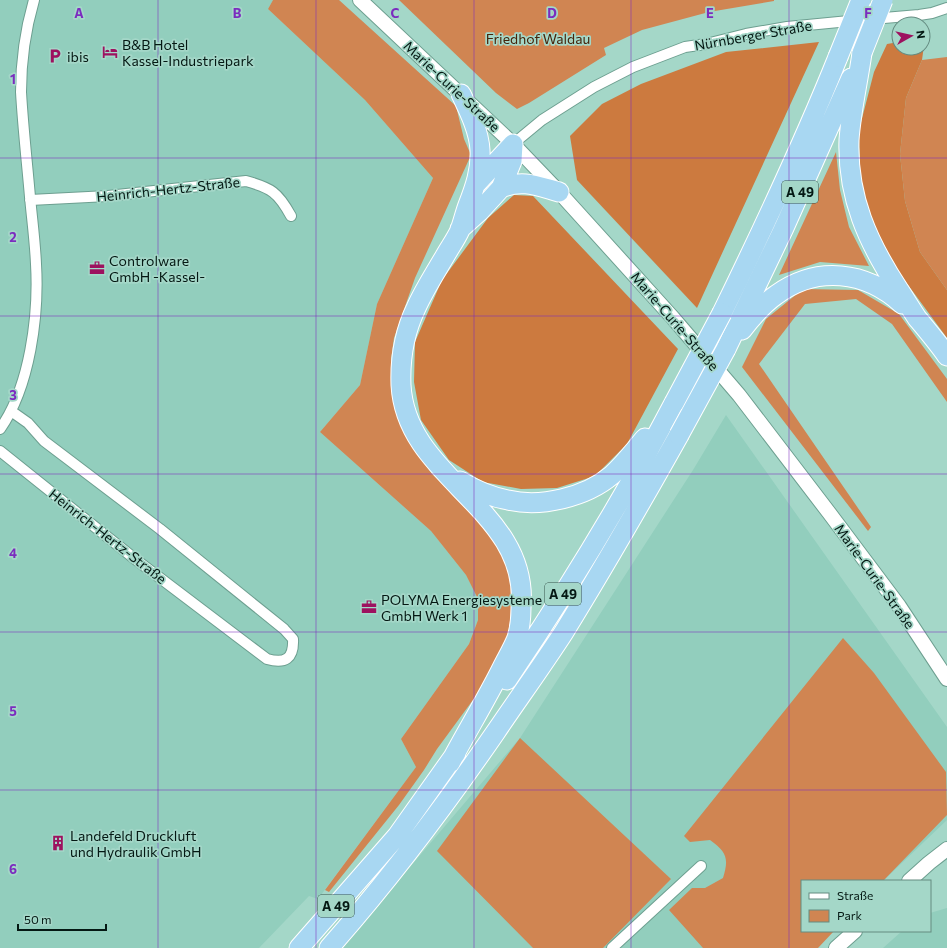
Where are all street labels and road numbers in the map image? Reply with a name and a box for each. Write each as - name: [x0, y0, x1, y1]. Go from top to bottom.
- street label: Nürnberger Straße: [693, 16, 813, 54]
- street label: Marie-Curie-Straße: [400, 37, 504, 135]
- street label: Heinrich-Hertz-Straße: [95, 173, 241, 205]
- road number: A 49: [782, 181, 818, 203]
- street label: Marie-Curie-Straße: [627, 268, 723, 374]
- street label: Heinrich-Hertz-Straße: [46, 485, 170, 587]
- street label: Marie-Curie-Straße: [831, 520, 919, 632]
- road number: A 49: [545, 583, 581, 605]
- road number: A 49: [318, 895, 354, 917]

